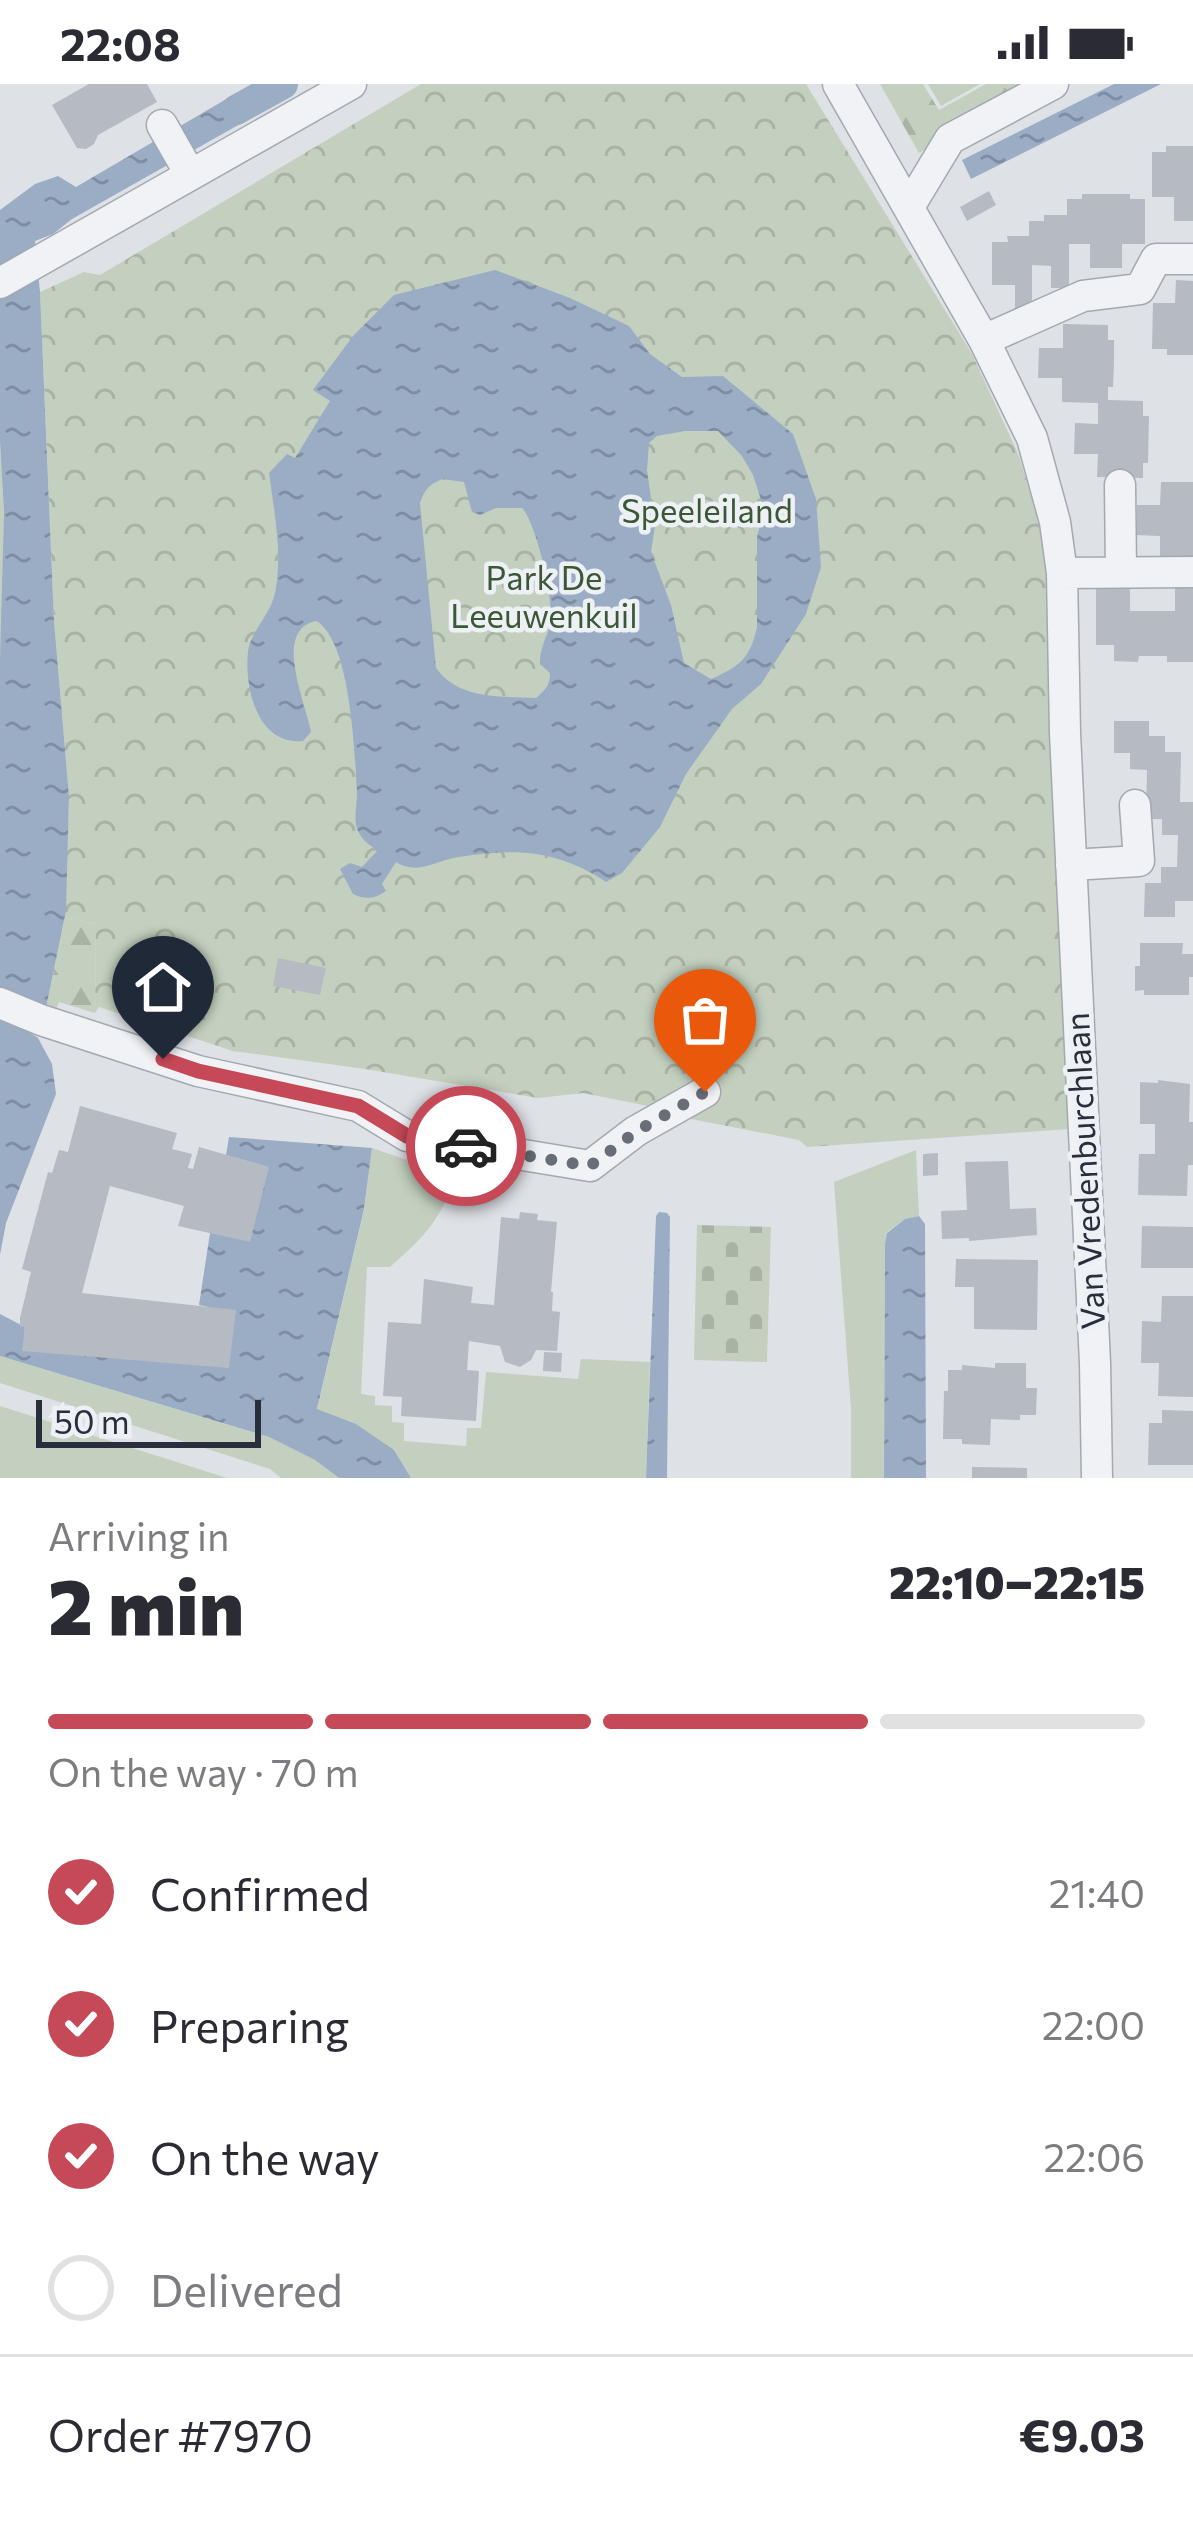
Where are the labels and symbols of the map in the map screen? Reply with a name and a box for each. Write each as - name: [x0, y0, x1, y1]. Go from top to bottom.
- park label: Speeleiland: [621, 489, 793, 530]
- park label: Park De Leeuwenkuil: [450, 556, 638, 635]
- pin: [112, 936, 214, 1059]
- pin: [654, 969, 756, 1092]
- street label: Van Vredenburchlaan: [1055, 1012, 1112, 1331]
- courier: [406, 1086, 526, 1206]
- scale bar: [36, 1394, 261, 1447]

